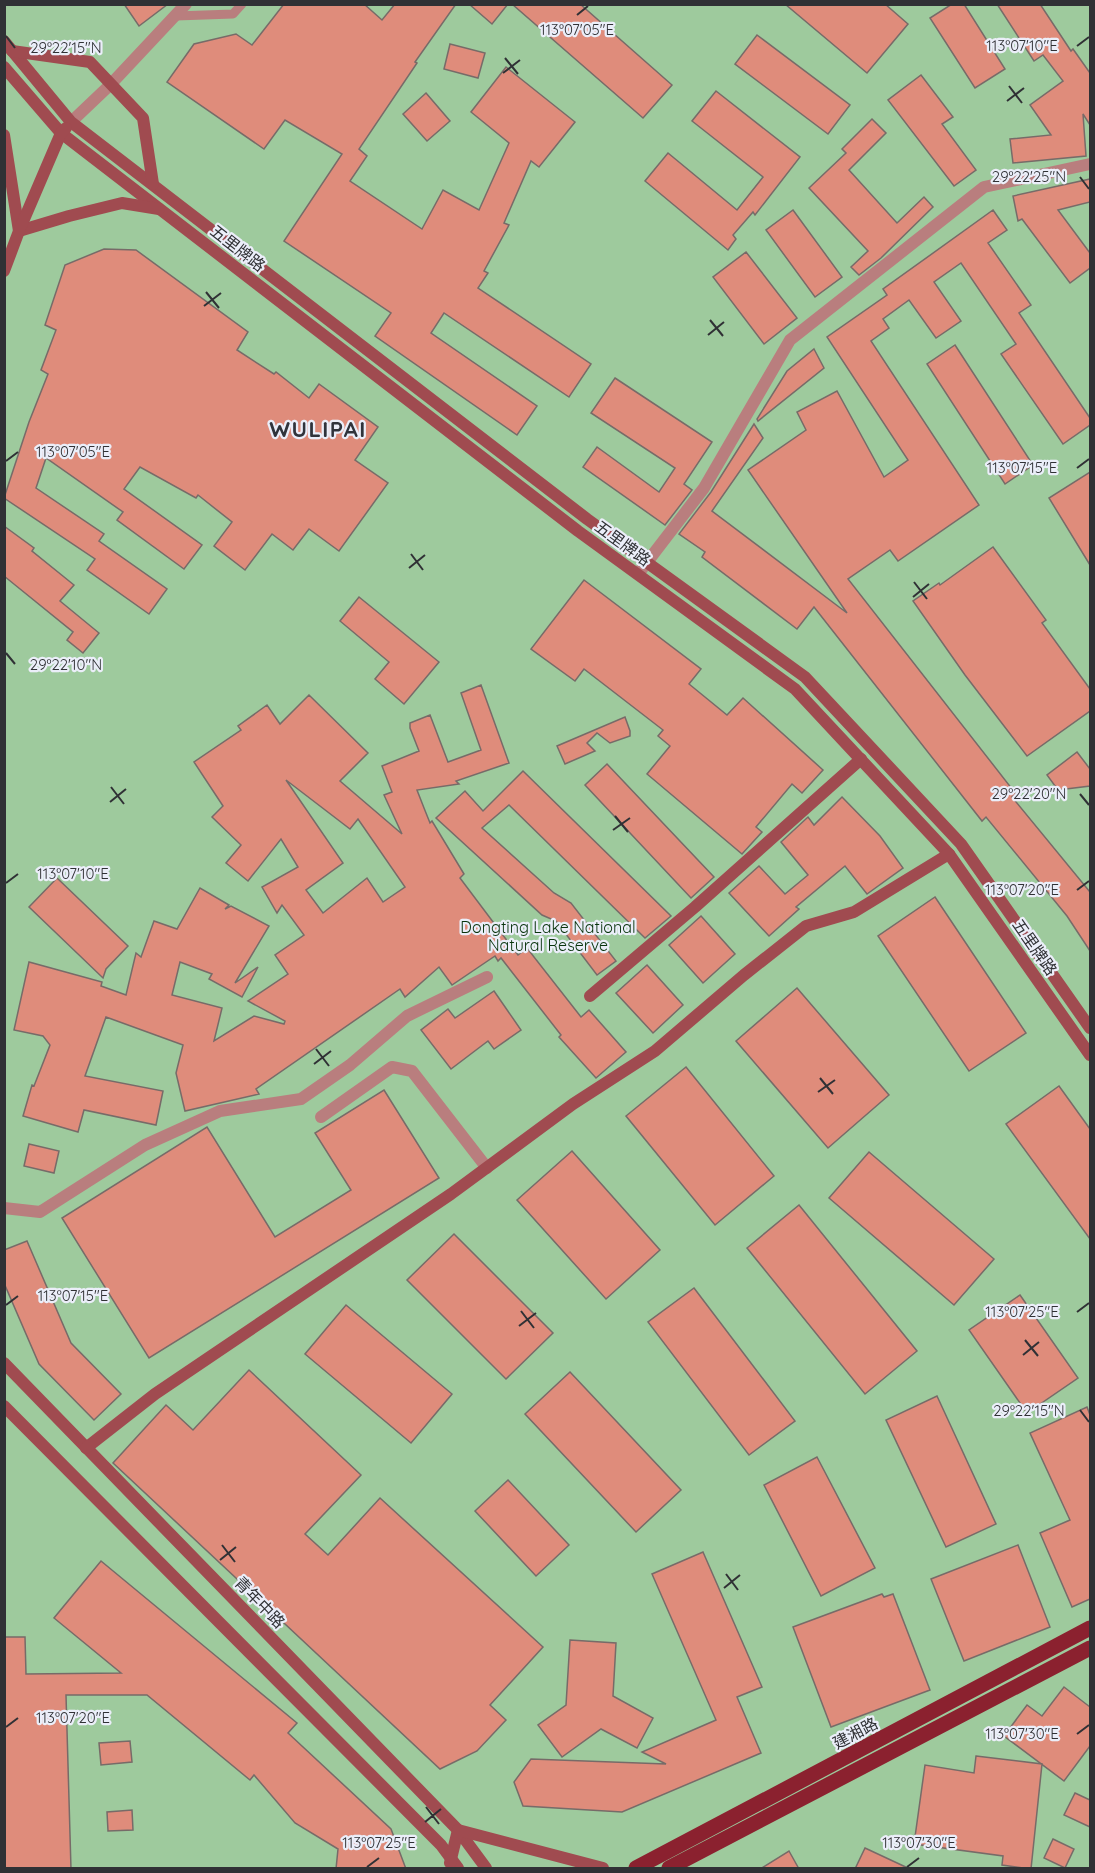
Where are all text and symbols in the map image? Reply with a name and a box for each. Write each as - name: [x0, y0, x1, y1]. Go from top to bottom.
- text: 113°07'05"E: [540, 20, 614, 39]
- text: 113°07'10"E: [986, 36, 1058, 55]
- text: 29°22'15"N: [30, 38, 102, 57]
- text: 29°22'25"N: [992, 167, 1066, 186]
- street label: 五里牌路: [207, 220, 269, 276]
- district label: WULIPAI: [269, 415, 367, 443]
- text: 113°07'05"E: [36, 442, 110, 461]
- text: 113°07'15"E: [987, 458, 1057, 477]
- street label: 五里牌路: [591, 516, 655, 570]
- text: 29°22'10"N: [30, 655, 102, 674]
- text: 29°22'20"N: [991, 784, 1067, 803]
- text: 113°07'10"E: [37, 864, 109, 883]
- text: 113°07'20"E: [985, 880, 1059, 899]
- street label: 五里牌路: [1008, 915, 1062, 979]
- park label: Dongting Lake National Natural Reserve: [460, 917, 636, 955]
- text: 113°07'15"E: [38, 1286, 108, 1305]
- text: 113°07'25"E: [985, 1302, 1059, 1321]
- text: 29°22'15"N: [993, 1401, 1065, 1420]
- street label: 青年中路: [231, 1572, 289, 1632]
- text: 113°07'20"E: [36, 1708, 110, 1727]
- street label: 建湘路: [829, 1713, 881, 1753]
- text: 113°07'30"E: [985, 1724, 1059, 1743]
- text: 113°07'25"E: [342, 1833, 416, 1852]
- text: 113°07'30"E: [882, 1833, 956, 1852]

